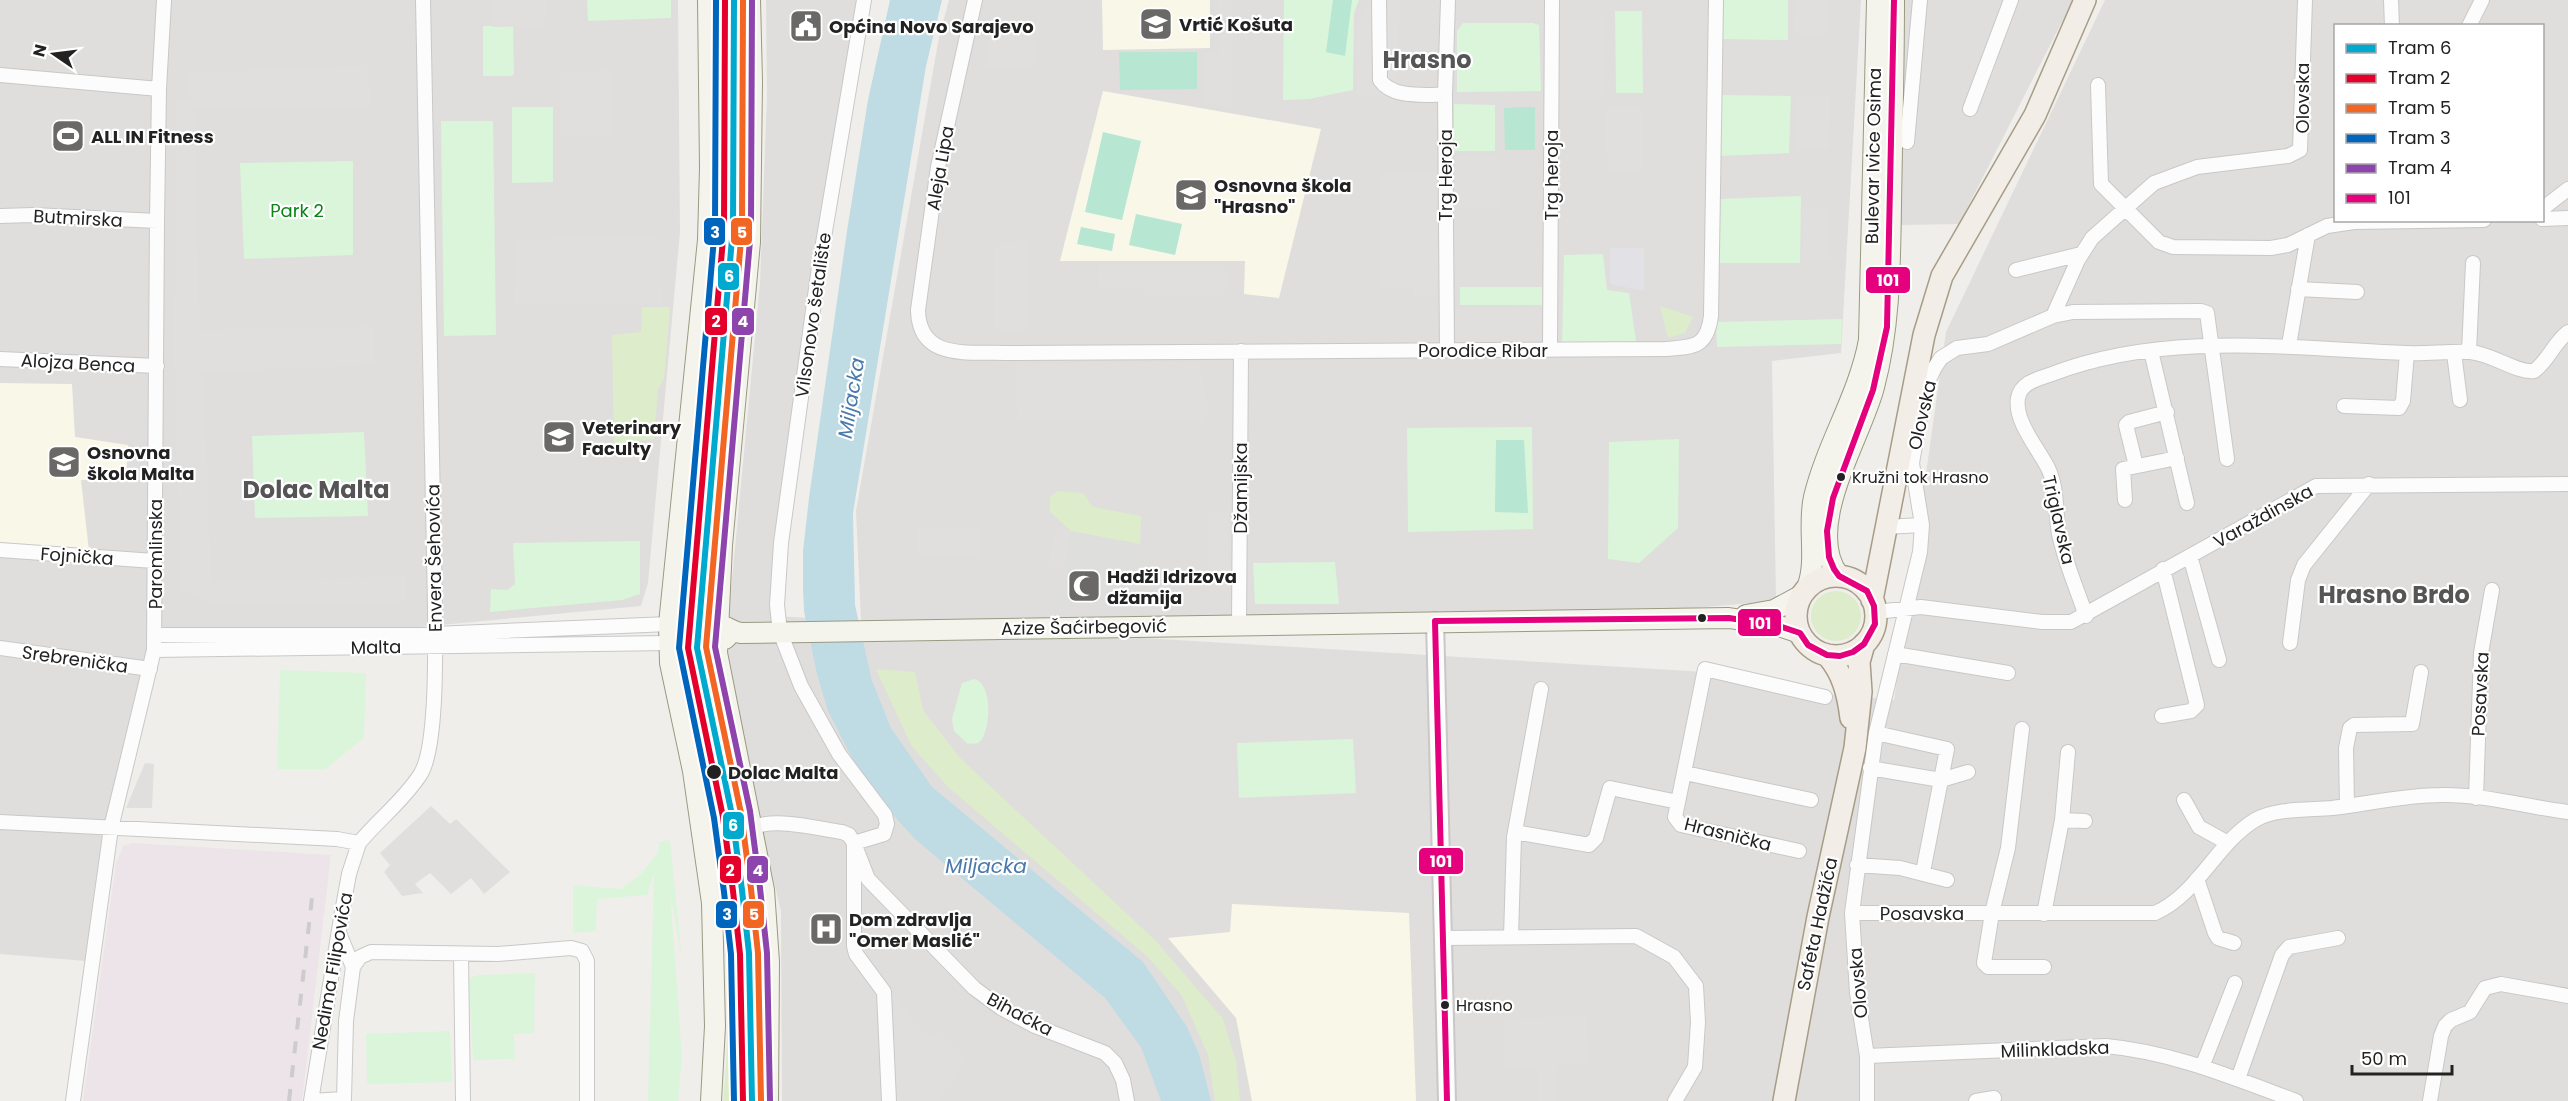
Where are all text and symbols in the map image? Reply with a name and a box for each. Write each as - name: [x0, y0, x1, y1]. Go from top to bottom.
- school or university icon: Vrtić Košuta: [1138, 6, 1174, 42]
- public building icon: Općina Novo Sarajevo: [788, 8, 824, 44]
- place label: Vrtić Košuta: [1179, 12, 1293, 37]
- place label: Općina Novo Sarajevo: [829, 14, 1034, 39]
- north arrow: [24, 24, 84, 84]
- legend: [2334, 24, 2544, 222]
- text: Tram 6: [2388, 35, 2451, 60]
- text: N: [27, 42, 53, 59]
- district label: Hrasno: [1383, 43, 1471, 76]
- street label: Olovska: [2290, 62, 2315, 134]
- text: Tram 2: [2388, 65, 2450, 90]
- street label: Bulevar Ivice Osima: [1859, 68, 1887, 244]
- text: Tram 5: [2388, 95, 2451, 120]
- sports icon: ALL IN Fitness: [50, 118, 86, 154]
- place label: ALL IN Fitness: [91, 124, 214, 149]
- street label: Aleja Lipa: [920, 124, 960, 212]
- text: Tram 3: [2388, 125, 2451, 150]
- street label: Trg Heroja: [1433, 129, 1458, 221]
- street label: Trg heroja: [1539, 130, 1564, 220]
- text: Tram 4: [2388, 155, 2451, 180]
- place label: Osnovna škola "Hrasno": [1214, 173, 1351, 219]
- school or university icon: Osnovna škola "Hrasno": [1173, 177, 1209, 213]
- text: 101: [2388, 185, 2411, 210]
- park label: Park 2: [270, 198, 324, 223]
- street label: Butmirska: [33, 203, 123, 233]
- line badge: 3: [703, 217, 726, 246]
- line badge: 5: [730, 217, 753, 246]
- text: 3: [710, 221, 720, 244]
- text: 5: [737, 221, 747, 244]
- street label: Vilsonovo šetalište: [789, 231, 837, 399]
- line badge: 6: [717, 262, 740, 291]
- text: 6: [724, 265, 734, 288]
- line badge: 101: [1865, 266, 1911, 294]
- text: 101: [1877, 269, 1899, 292]
- line badge: 2: [704, 307, 728, 336]
- line badge: 4: [731, 307, 755, 336]
- text: 2: [711, 310, 721, 333]
- text: 4: [738, 310, 749, 333]
- street label: Porodice Ribar: [1418, 338, 1548, 363]
- street label: Alojza Benca: [20, 348, 136, 378]
- water label: Miljacka: [831, 356, 871, 440]
- street label: Olovska: [1902, 378, 1942, 452]
- place label: Veterinary Faculty: [582, 415, 682, 461]
- school or university icon: Veterinary Faculty: [541, 419, 577, 455]
- place label: Osnovna škola Malta: [87, 440, 195, 486]
- street label: Džamijska: [1228, 442, 1253, 534]
- school or university icon: Osnovna škola Malta: [46, 444, 82, 480]
- place label: Kružni tok Hrasno: [1852, 466, 1989, 489]
- marker: Kružni tok Hrasno: [1835, 471, 1847, 483]
- district label: Dolac Malta: [242, 473, 390, 506]
- street label: Triglavska: [2037, 473, 2081, 567]
- street label: Varaždinska: [2209, 478, 2317, 554]
- street label: Envera Šehovića: [420, 484, 448, 632]
- street label: Paromlinska: [143, 499, 168, 609]
- street label: Fojnička: [40, 541, 114, 571]
- place label: Hadži Idrizova džamija: [1107, 564, 1237, 610]
- mosque icon: Hadži Idrizova džamija: [1066, 568, 1102, 604]
- district label: Hrasno Brdo: [2318, 578, 2470, 611]
- line badge: 101: [1737, 608, 1782, 637]
- unlabelled marker: [1696, 612, 1708, 624]
- text: 101: [1749, 612, 1771, 635]
- street label: Azize Šaćirbegović: [1001, 613, 1167, 641]
- street label: Malta: [350, 634, 402, 660]
- street label: Srebrenička: [20, 639, 130, 679]
- street label: Posavska: [2465, 651, 2495, 737]
- place label: Dolac Malta: [728, 760, 838, 785]
- marker: Dolac Malta: [705, 763, 723, 781]
- line badge: 6: [722, 811, 745, 840]
- street label: Hrasnička: [1682, 811, 1774, 857]
- text: 6: [728, 814, 738, 837]
- line badge: 101: [1418, 847, 1464, 875]
- text: 101: [1430, 850, 1452, 873]
- water label: Miljacka: [945, 852, 1027, 880]
- line badge: 2: [719, 855, 742, 884]
- line badge: 4: [746, 855, 769, 884]
- street label: Safeta Hadžića: [1791, 855, 1843, 993]
- text: 2: [725, 859, 735, 882]
- text: 4: [753, 859, 764, 882]
- street label: Nedima Filipovića: [306, 890, 358, 1052]
- line badge: 3: [715, 900, 738, 929]
- line badge: 5: [742, 900, 765, 929]
- street label: Posavska: [1880, 901, 1964, 926]
- text: 3: [722, 903, 732, 926]
- text: 5: [749, 903, 759, 926]
- place label: Dom zdravlja "Omer Maslić": [849, 907, 980, 953]
- hospital icon: Dom zdravlja "Omer Maslić": [808, 911, 844, 947]
- street label: Olovska: [1842, 947, 1874, 1019]
- street label: Bihaćka: [983, 986, 1057, 1042]
- place label: Hrasno: [1456, 994, 1513, 1017]
- marker: Hrasno: [1439, 999, 1451, 1011]
- street label: Milinkladska: [2000, 1035, 2110, 1063]
- scale bar: [2352, 1038, 2452, 1076]
- text: 50 m: [2361, 1046, 2407, 1071]

